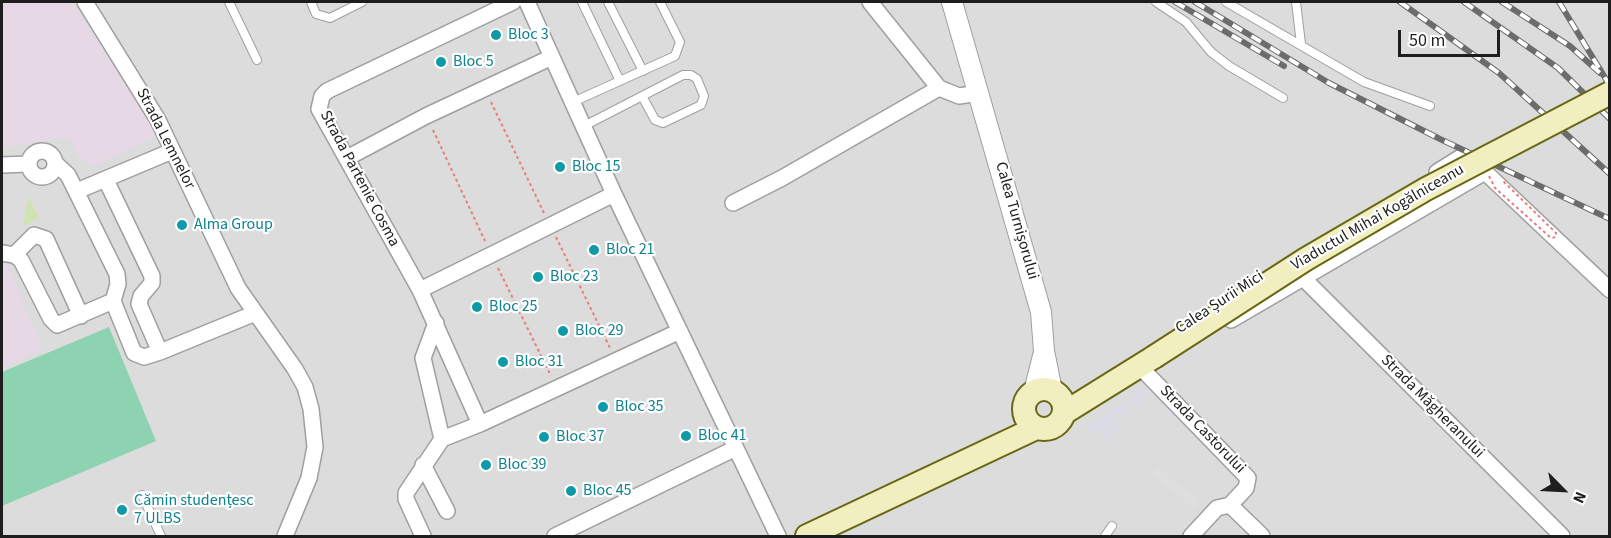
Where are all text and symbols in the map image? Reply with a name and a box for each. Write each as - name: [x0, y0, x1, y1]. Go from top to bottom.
- scale bar: [1401, 18, 1503, 56]
- place label: Bloc 3: [508, 25, 549, 45]
- marker: Bloc 3: [489, 28, 503, 42]
- text: 50 m: [1409, 28, 1445, 53]
- place label: Bloc 5: [453, 52, 494, 72]
- marker: Bloc 5: [434, 55, 448, 69]
- street label: Strada Lemnelor: [131, 85, 199, 193]
- street label: Strada Partenie Cosma: [315, 108, 403, 250]
- place label: Bloc 15: [572, 157, 621, 177]
- marker: Bloc 15: [553, 160, 567, 174]
- street label: Calea Turnișorului: [990, 160, 1042, 282]
- street label: Viaductul Mihai Kogălniceanu: [1288, 161, 1468, 275]
- place label: Alma Group: [194, 215, 273, 235]
- marker: Alma Group: [175, 218, 189, 232]
- place label: Bloc 21: [606, 240, 655, 260]
- marker: Bloc 21: [587, 243, 601, 257]
- place label: Bloc 23: [550, 267, 599, 287]
- street label: Calea Șurii Mici: [1172, 267, 1268, 339]
- marker: Bloc 23: [531, 270, 545, 284]
- place label: Bloc 25: [489, 297, 538, 317]
- marker: Bloc 25: [470, 300, 484, 314]
- place label: Bloc 29: [575, 321, 624, 341]
- marker: Bloc 29: [556, 324, 570, 338]
- street label: Strada Măgheranului: [1376, 351, 1488, 463]
- place label: Bloc 31: [515, 352, 564, 372]
- marker: Bloc 31: [496, 355, 510, 369]
- street label: Strada Castorului: [1155, 382, 1249, 478]
- place label: Bloc 35: [615, 397, 664, 417]
- marker: Bloc 35: [596, 400, 610, 414]
- place label: Bloc 41: [698, 426, 747, 446]
- place label: Bloc 37: [556, 427, 605, 447]
- marker: Bloc 41: [679, 429, 693, 443]
- marker: Bloc 37: [537, 430, 551, 444]
- place label: Bloc 39: [498, 455, 547, 475]
- marker: Bloc 39: [479, 458, 493, 472]
- north arrow: [1533, 460, 1593, 520]
- place label: Bloc 45: [583, 481, 632, 501]
- marker: Bloc 45: [564, 484, 578, 498]
- text: N: [1567, 488, 1592, 507]
- place label: Cămin studențesc 7 ULBS: [134, 491, 254, 529]
- marker: Cămin studențesc 7 ULBS: [115, 503, 129, 517]

